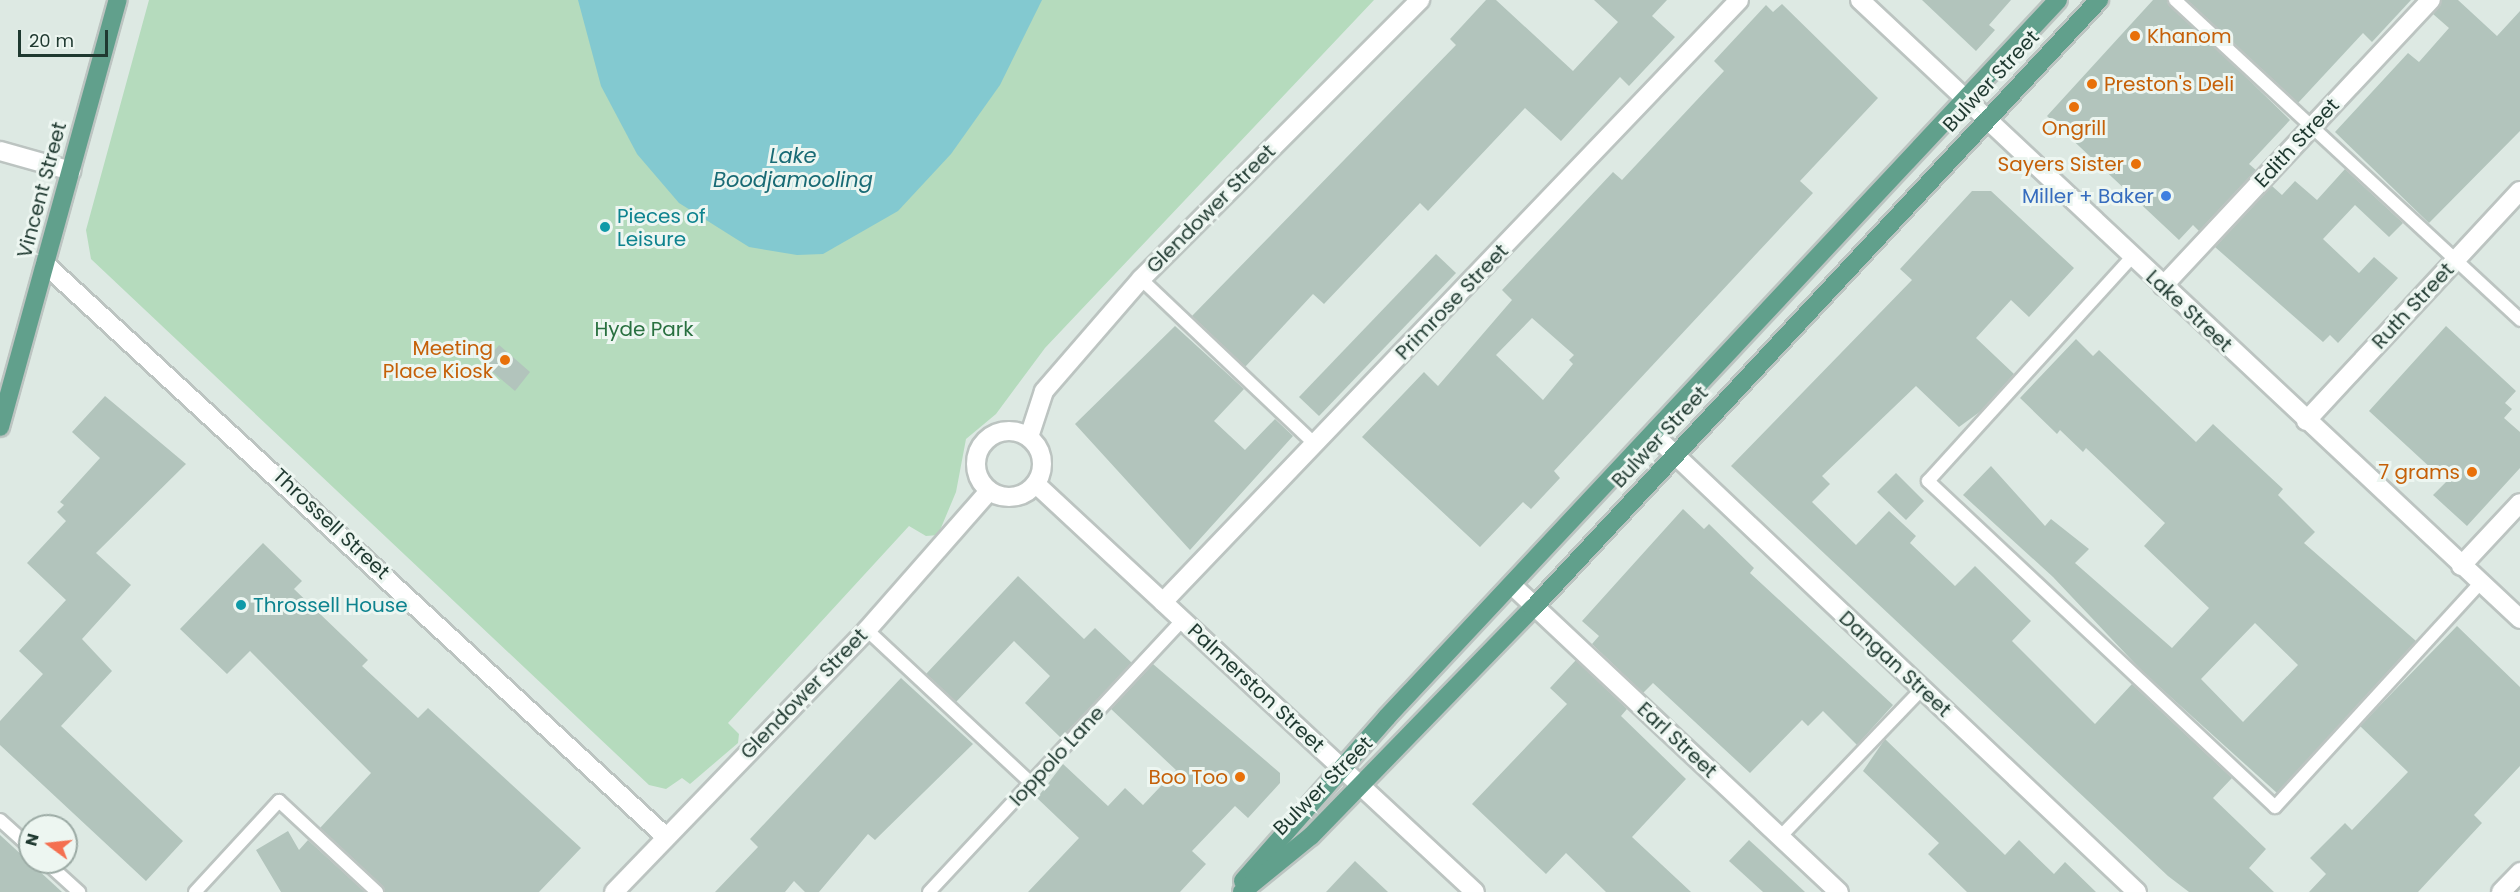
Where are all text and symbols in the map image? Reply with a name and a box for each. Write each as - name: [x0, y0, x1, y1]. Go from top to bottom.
- scale bar: [21, 18, 111, 56]
- place label: Khanom: [2147, 24, 2231, 48]
- street label: Bulwer Street: [1938, 25, 2044, 137]
- text: 20 m: [29, 28, 74, 53]
- marker: Khanom: [2128, 29, 2142, 43]
- place label: Preston's Deli: [2104, 72, 2234, 96]
- marker: Preston's Deli: [2085, 77, 2099, 91]
- street label: Edith Street: [2250, 94, 2344, 192]
- marker: Ongrill: [2067, 100, 2081, 114]
- place label: Ongrill: [2042, 116, 2106, 140]
- street label: Vincent Street: [12, 119, 72, 261]
- street label: Glendower Street: [1142, 140, 1280, 278]
- water label: Lake Boodjamooling: [713, 143, 873, 193]
- place label: Sayers Sister: [1998, 152, 2124, 176]
- marker: Sayers Sister: [2129, 157, 2143, 171]
- place label: Miller + Baker: [2022, 184, 2154, 208]
- marker: Miller + Baker: [2159, 189, 2173, 203]
- place label: Pieces of Leisure: [617, 204, 706, 251]
- marker: Pieces of Leisure: [598, 220, 612, 234]
- street label: Primrose Street: [1391, 239, 1513, 365]
- street label: Ruth Street: [2367, 258, 2459, 354]
- street label: Lake Street: [2141, 265, 2237, 357]
- park label: Hyde Park: [594, 317, 694, 341]
- place label: Meeting Place Kiosk: [383, 336, 493, 383]
- marker: Meeting Place Kiosk: [498, 353, 512, 367]
- street label: Bulwer Street: [1607, 381, 1713, 493]
- place label: 7 grams: [2378, 460, 2460, 484]
- street label: Throssell Street: [268, 464, 394, 584]
- marker: 7 grams: [2465, 465, 2479, 479]
- place label: Throssell House: [253, 593, 408, 617]
- marker: Throssell House: [234, 598, 248, 612]
- street label: Dangan Street: [1834, 606, 1956, 722]
- street label: Palmerston Street: [1183, 619, 1329, 757]
- street label: Glendower Street: [736, 624, 872, 764]
- street label: Earl Street: [1632, 697, 1722, 783]
- street label: Ioppolo Lane: [1005, 701, 1109, 811]
- street label: Bulwer Street: [1269, 732, 1377, 840]
- place label: Boo Too: [1148, 765, 1228, 789]
- marker: Boo Too: [1233, 770, 1247, 784]
- north arrow: [18, 814, 78, 874]
- text: N: [19, 831, 45, 849]

